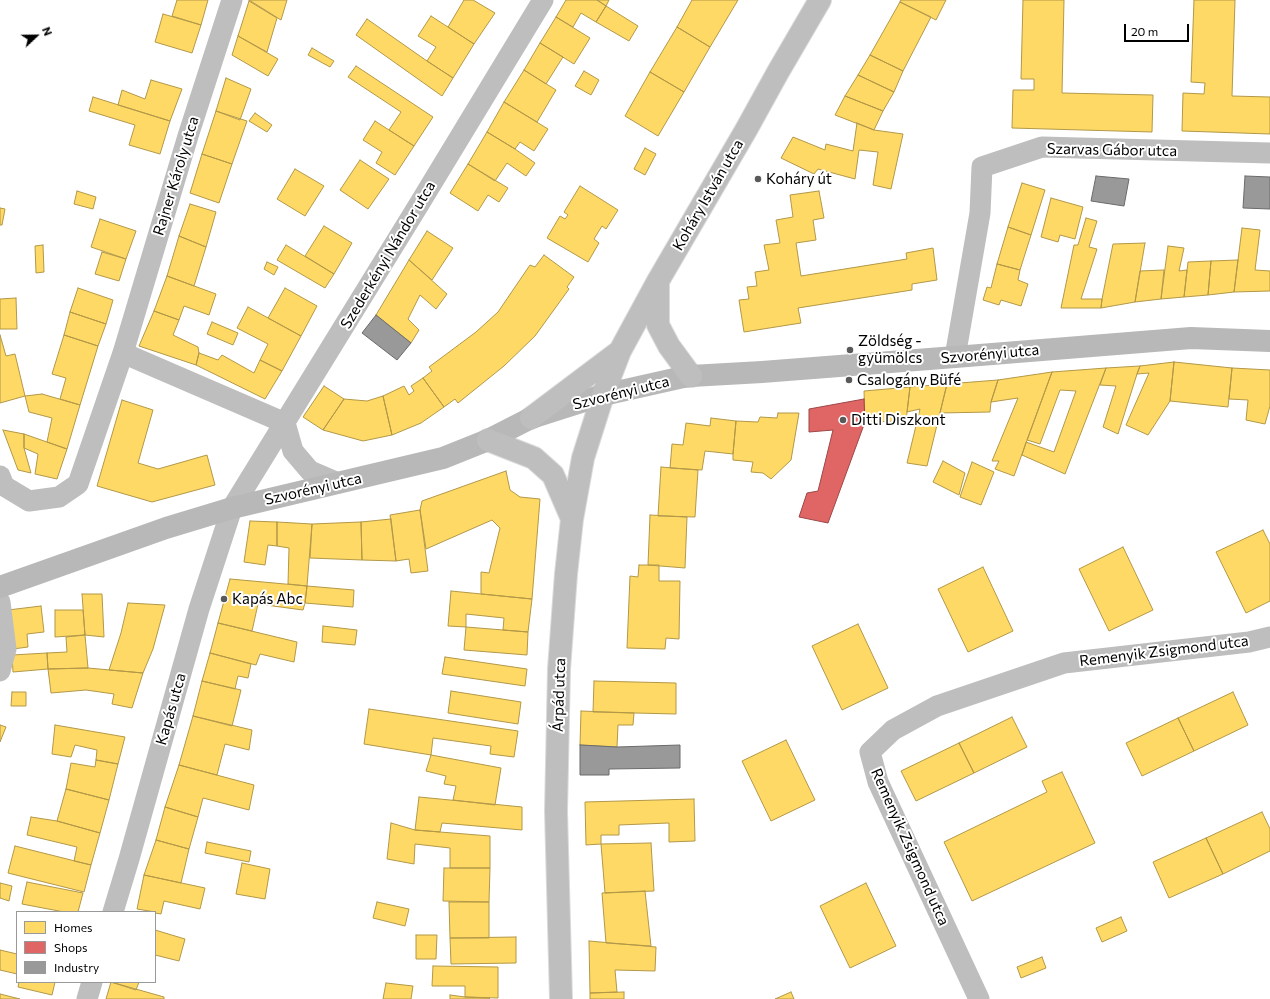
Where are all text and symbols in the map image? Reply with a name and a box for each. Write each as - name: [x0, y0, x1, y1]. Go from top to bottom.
- north arrow: [16, 16, 56, 56]
- scale bar: [1126, 16, 1191, 42]
- text: 20 m: [1131, 24, 1158, 38]
- text: N: [40, 25, 55, 38]
- street label: Rajner Károly utca: [149, 114, 203, 238]
- street label: Koháry István utca: [669, 136, 747, 254]
- street label: Szarvas Gábor utca: [1047, 140, 1177, 160]
- place label: Koháry út: [766, 170, 832, 188]
- marker: Koháry út: [753, 174, 763, 184]
- street label: Szederkényi Nándor utca: [337, 178, 439, 332]
- place label: Zöldség - gyümölcs: [858, 332, 922, 367]
- street label: Szvorényi utca: [940, 341, 1040, 367]
- marker: Zöldség - gyümölcs: [845, 345, 855, 355]
- place label: Csalogány Büfé: [857, 371, 961, 389]
- street label: Szvorényi utca: [571, 372, 671, 414]
- marker: Csalogány Büfé: [844, 375, 854, 385]
- place label: Ditti Diszkont: [851, 411, 946, 429]
- marker: Ditti Diszkont: [838, 415, 848, 425]
- street label: Szvorényi utca: [263, 469, 363, 509]
- place label: Kapás Abc: [232, 590, 303, 608]
- marker: Kapás Abc: [219, 594, 229, 604]
- street label: Remenyik Zsigmond utca: [1078, 632, 1250, 670]
- street label: Árpád utca: [549, 658, 569, 732]
- street label: Kapás utca: [152, 671, 190, 747]
- street label: Remenyik Zsigmond utca: [867, 766, 953, 928]
- legend: [16, 911, 156, 983]
- text: Homes: [54, 920, 92, 934]
- text: Shops: [54, 940, 88, 954]
- text: Industry: [54, 960, 99, 974]

